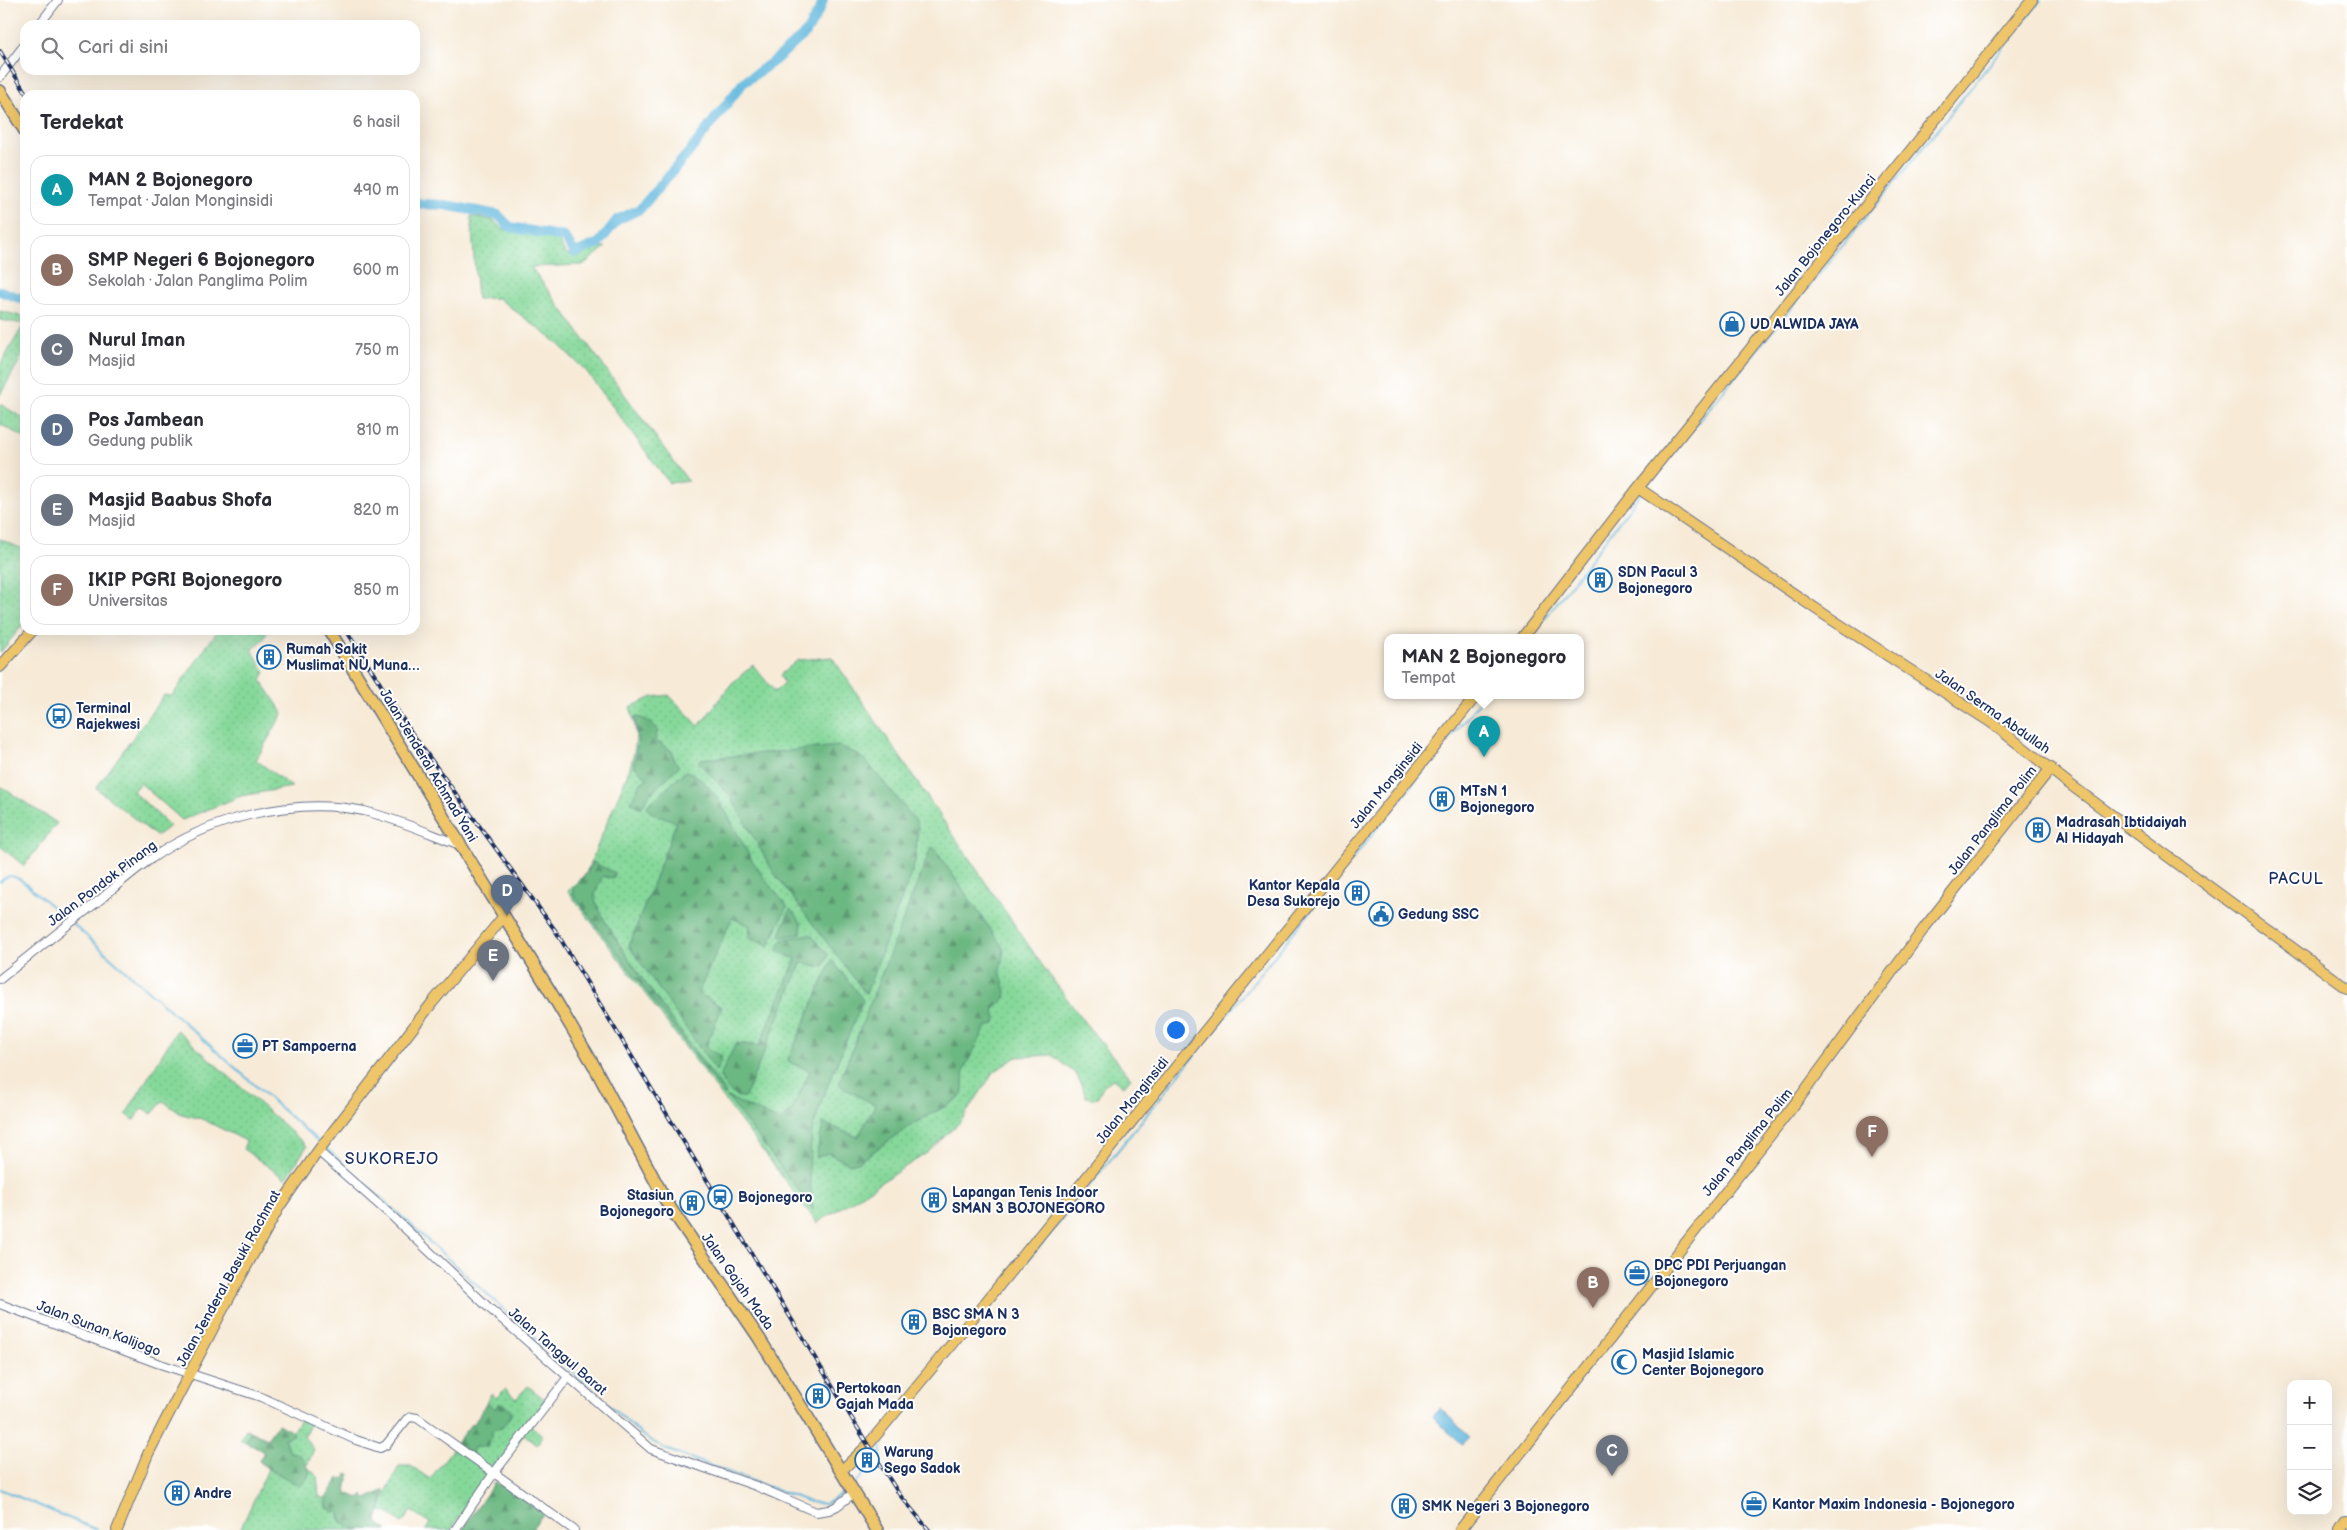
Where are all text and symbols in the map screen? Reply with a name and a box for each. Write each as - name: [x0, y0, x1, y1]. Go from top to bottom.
- search box: [20, 20, 420, 75]
- icon: search: [38, 34, 66, 62]
- text: Cari di sini: [78, 36, 168, 59]
- text: Terdekat: [40, 110, 124, 135]
- text: 6 hasil: [353, 113, 400, 132]
- text: MAN 2 Bojonegoro: [88, 169, 253, 192]
- street label: Jalan Bojonegoro-Kunci: [1771, 171, 1880, 299]
- text: A: [52, 181, 62, 200]
- text: 490 m: [353, 181, 399, 200]
- text: Tempat · Jalan Monginsidi: [88, 192, 273, 211]
- text: SMP Negeri 6 Bojonegoro: [88, 249, 315, 272]
- text: B: [51, 261, 63, 280]
- text: 600 m: [353, 261, 399, 280]
- text: Sekolah · Jalan Panglima Polim: [88, 272, 307, 291]
- shop icon: UD ALWIDA JAYA: [1719, 311, 1745, 337]
- place label: UD ALWIDA JAYA: [1750, 316, 1859, 333]
- text: Nurul Iman: [88, 329, 185, 352]
- text: C: [51, 341, 63, 360]
- text: 750 m: [355, 341, 399, 360]
- text: Masjid: [88, 352, 136, 371]
- text: Pos Jambean: [88, 409, 204, 432]
- text: D: [51, 421, 63, 440]
- text: 810 m: [357, 421, 399, 440]
- text: Gedung publik: [88, 432, 192, 451]
- text: Masjid Baabus Shofa: [88, 489, 272, 512]
- text: E: [52, 501, 62, 520]
- text: 820 m: [353, 501, 399, 520]
- text: Masjid: [88, 512, 136, 531]
- place label: SDN Pacul 3 Bojonegoro: [1618, 564, 1698, 597]
- building icon: SDN Pacul 3 Bojonegoro: [1587, 567, 1613, 593]
- text: IKIP PGRI Bojonegoro: [88, 569, 282, 592]
- text: F: [52, 581, 62, 600]
- text: 850 m: [354, 581, 399, 600]
- text: Universitas: [88, 592, 168, 611]
- popup: [1384, 634, 1584, 699]
- place label: Rumah Sakit Muslimat NU Muna…: [286, 641, 419, 674]
- building icon: Rumah Sakit Muslimat NU Muna…: [256, 644, 282, 670]
- text: MAN 2 Bojonegoro: [1402, 646, 1566, 669]
- street label: Jalan Serma Abdullah: [1932, 665, 2054, 758]
- text: Tempat: [1402, 669, 1455, 688]
- street label: Jalan Jenderal Achmad Yani: [376, 685, 481, 845]
- place label: Terminal Rajekwesi: [76, 700, 140, 733]
- bus stop icon: Terminal Rajekwesi: [46, 703, 72, 729]
- pin: A: [1468, 716, 1500, 757]
- street label: Jalan Monginsidi: [1346, 739, 1426, 832]
- street label: Jalan Panglima Polim: [1945, 762, 2040, 878]
- place label: MTsN 1 Bojonegoro: [1460, 783, 1534, 816]
- building icon: MTsN 1 Bojonegoro: [1429, 786, 1455, 812]
- place label: Madrasah Ibtidaiyah Al Hidayah: [2055, 814, 2187, 847]
- building icon: Madrasah Ibtidaiyah Al Hidayah: [2025, 817, 2051, 843]
- street label: Jalan Pondok Pinang: [44, 837, 160, 930]
- district label: PACUL: [2268, 870, 2324, 889]
- pin: D: [491, 875, 523, 916]
- place label: Kantor Kepala Desa Sukorejo: [1247, 877, 1340, 910]
- building icon: Kantor Kepala Desa Sukorejo: [1344, 880, 1370, 906]
- public building icon: Gedung SSC: [1368, 901, 1394, 927]
- place label: Gedung SSC: [1398, 906, 1479, 923]
- pin: E: [477, 940, 509, 981]
- your location: [1163, 1017, 1189, 1043]
- office icon: PT Sampoerna: [232, 1033, 258, 1059]
- place label: PT Sampoerna: [262, 1038, 357, 1055]
- street label: Jalan Monginsidi: [1092, 1054, 1172, 1147]
- street label: Jalan Panglima Polim: [1699, 1085, 1796, 1200]
- pin: F: [1856, 1116, 1888, 1157]
- district label: SUKOREJO: [345, 1150, 439, 1169]
- station icon: Bojonegoro: [707, 1184, 733, 1210]
- place label: Lapangan Tenis Indoor SMAN 3 BOJONEGORO: [952, 1184, 1105, 1217]
- street label: Jalan Jenderal Basuki Rachmat: [173, 1186, 284, 1369]
- place label: Stasiun Bojonegoro: [600, 1187, 674, 1220]
- building icon: Lapangan Tenis Indoor SMAN 3 BOJONEGORO: [921, 1187, 947, 1213]
- place label: Bojonegoro: [738, 1189, 812, 1206]
- building icon: Stasiun Bojonegoro: [679, 1190, 705, 1216]
- street label: Jalan Gajah Mada: [698, 1229, 777, 1333]
- place label: DPC PDI Perjuangan Bojonegoro: [1654, 1257, 1786, 1290]
- office icon: DPC PDI Perjuangan Bojonegoro: [1624, 1260, 1650, 1286]
- pin: B: [1577, 1267, 1609, 1308]
- street label: Jalan Sunan Kalijogo: [34, 1297, 163, 1360]
- street label: Jalan Tanggul Barat: [505, 1304, 611, 1399]
- place label: BSC SMA N 3 Bojonegoro: [932, 1306, 1019, 1339]
- building icon: BSC SMA N 3 Bojonegoro: [901, 1309, 927, 1335]
- place label: Masjid Islamic Center Bojonegoro: [1642, 1346, 1764, 1379]
- mosque icon: Masjid Islamic Center Bojonegoro: [1611, 1349, 1637, 1375]
- place label: Pertokoan Gajah Mada: [836, 1380, 914, 1413]
- map controls: [2287, 1380, 2332, 1515]
- button: +: [2287, 1380, 2332, 1425]
- building icon: Pertokoan Gajah Mada: [805, 1383, 831, 1409]
- button: −: [2287, 1425, 2332, 1470]
- pin: C: [1596, 1435, 1628, 1476]
- place label: Warung Sego Sadok: [884, 1444, 961, 1477]
- building icon: Warung Sego Sadok: [854, 1447, 880, 1473]
- button: layers: [2287, 1470, 2332, 1515]
- building icon: Andre: [164, 1480, 190, 1506]
- place label: Andre: [193, 1485, 232, 1502]
- office icon: Kantor Maxim Indonesia - Bojonegoro: [1741, 1491, 1767, 1517]
- building icon: SMK Negeri 3 Bojonegoro: [1391, 1493, 1417, 1519]
- place label: Kantor Maxim Indonesia - Bojonegoro: [1772, 1496, 2015, 1513]
- place label: SMK Negeri 3 Bojonegoro: [1422, 1498, 1590, 1515]

